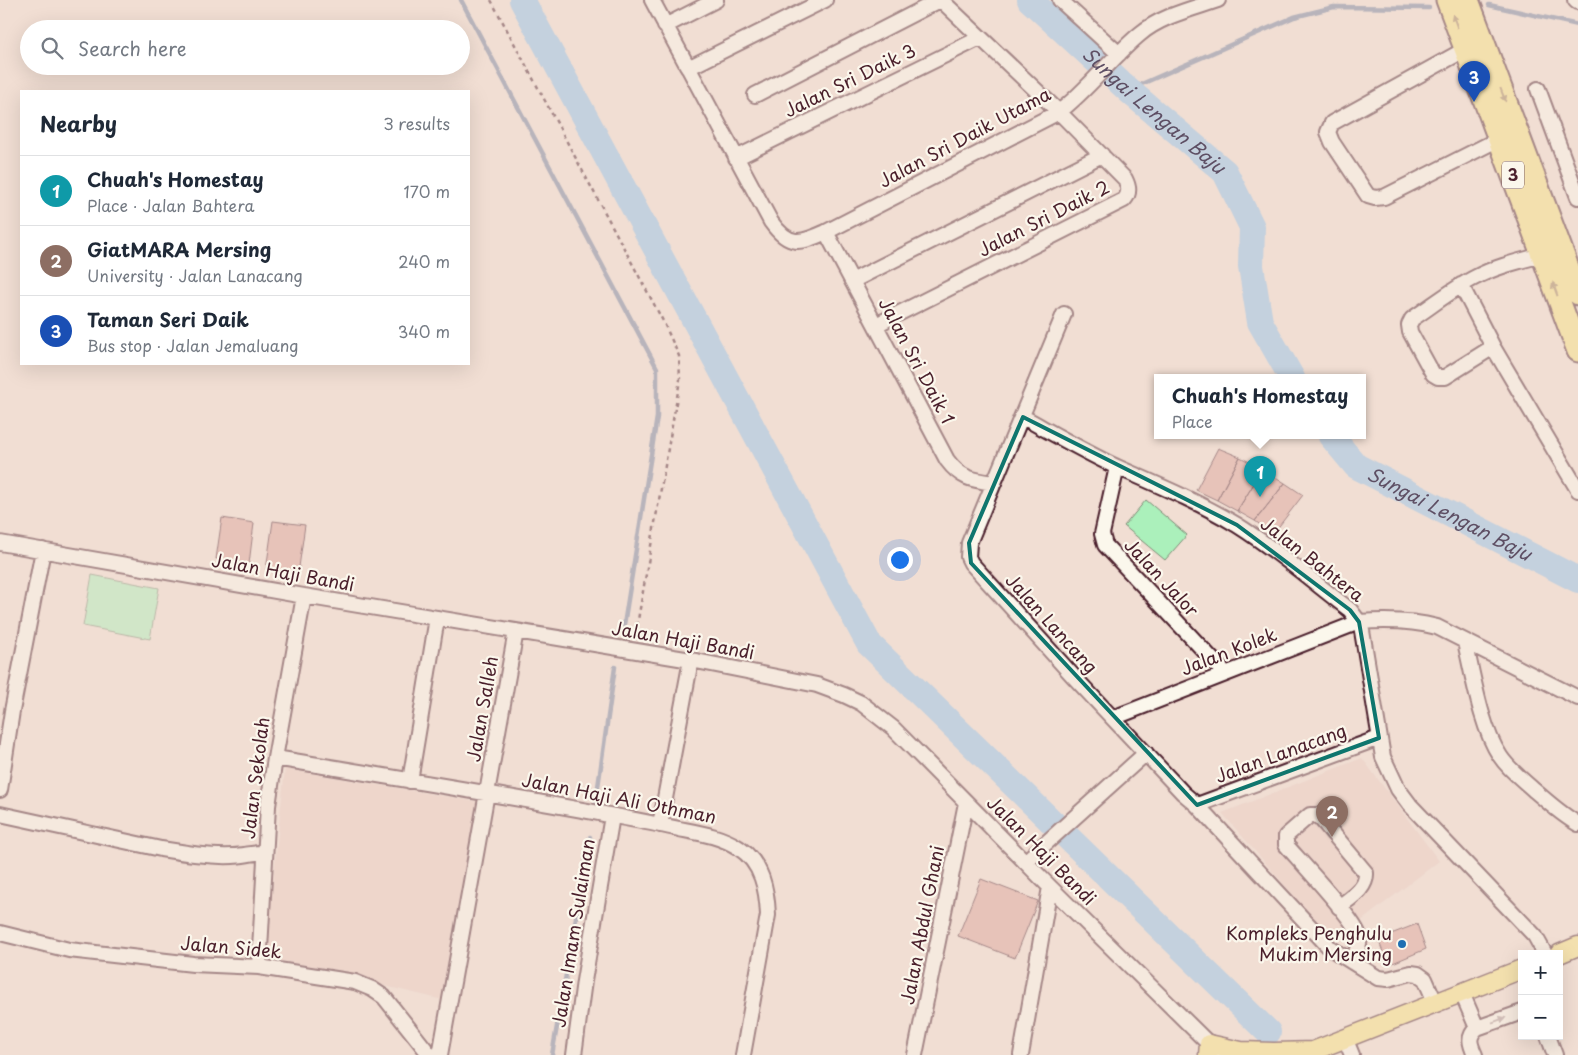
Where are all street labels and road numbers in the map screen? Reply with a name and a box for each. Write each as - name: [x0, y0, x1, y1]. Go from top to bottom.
- street label: Jalan Sri Daik 3: [779, 36, 920, 123]
- street label: Jalan Sri Daik Utama: [874, 80, 1056, 193]
- road number: 3: [1502, 162, 1524, 188]
- street label: Jalan Sri Daik 2: [973, 173, 1114, 262]
- street label: Jalan Sri Daik 1: [873, 292, 962, 428]
- street label: Jalan Bahtera: [1255, 510, 1370, 608]
- street label: Jalan Jalor: [1119, 532, 1206, 623]
- street label: Jalan Haji Bandi: [210, 546, 357, 597]
- street label: Jalan Lancang: [1000, 567, 1104, 679]
- street label: Jalan Haji Bandi: [610, 614, 757, 665]
- street label: Jalan Kolek: [1176, 620, 1281, 681]
- street label: Jalan Salleh: [459, 654, 504, 764]
- street label: Jalan Sekolah: [234, 715, 275, 840]
- street label: Jalan Lanacang: [1211, 716, 1350, 789]
- street label: Jalan Haji Ali Othman: [520, 765, 719, 830]
- street label: Jalan Haji Bandi: [981, 789, 1103, 911]
- street label: Jalan Imam Sulaiman: [544, 836, 601, 1029]
- street label: Jalan Abdul Ghani: [893, 843, 950, 1007]
- street label: Jalan Sidek: [179, 929, 283, 964]

